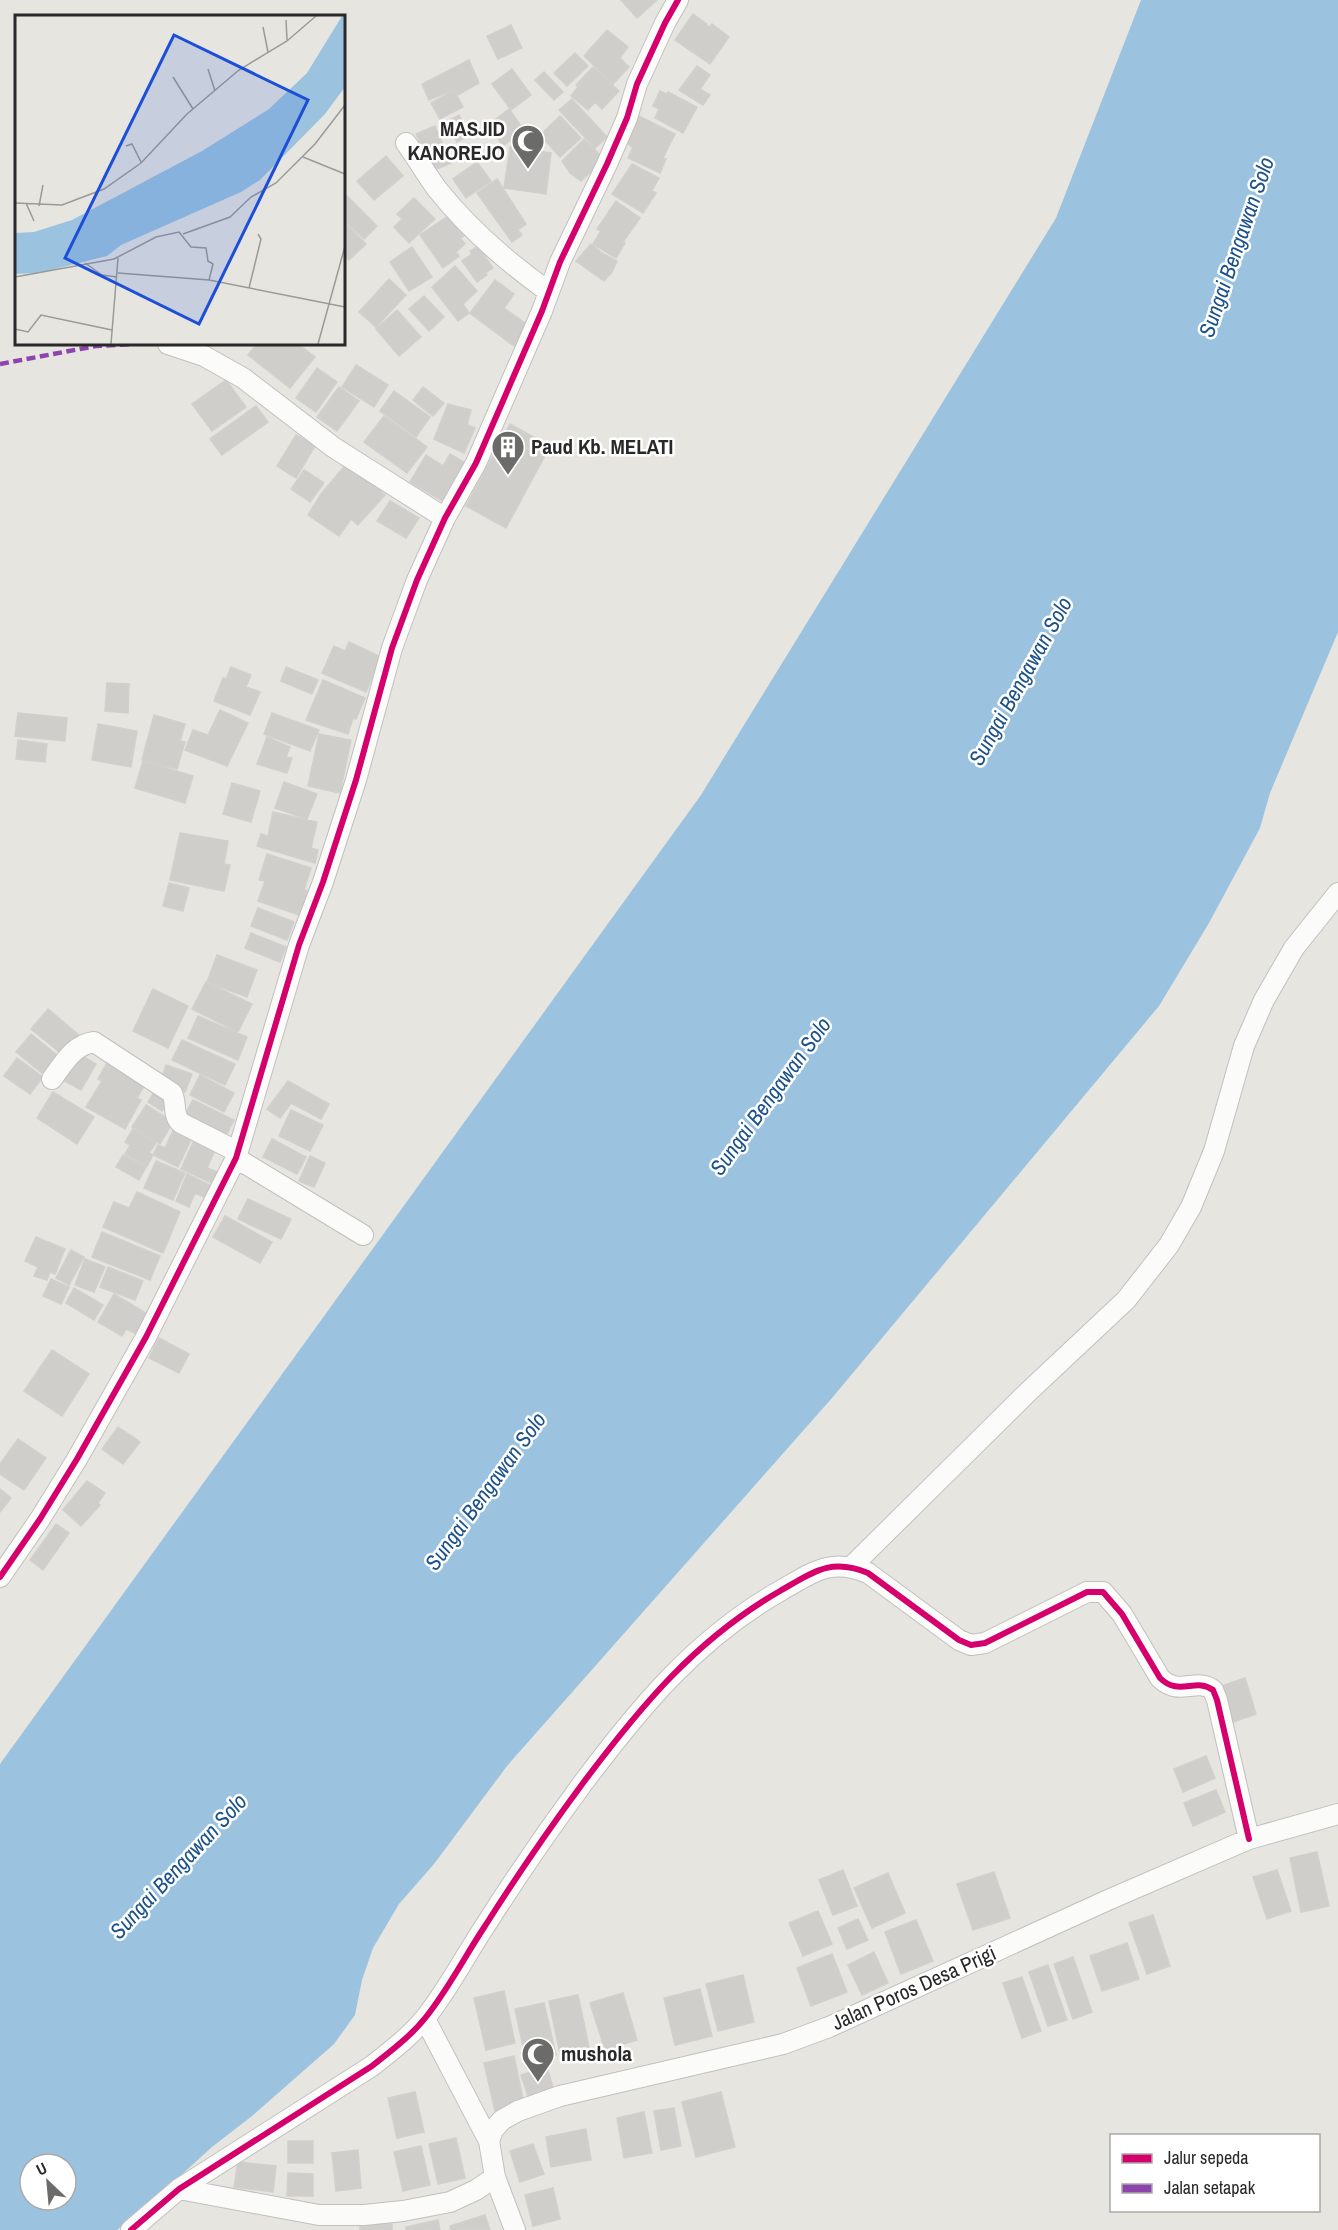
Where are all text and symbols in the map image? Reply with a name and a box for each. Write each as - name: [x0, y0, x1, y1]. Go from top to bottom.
- inset map: [15, 15, 345, 345]
- place label: MASJID KANOREJO: [407, 114, 505, 167]
- mosque icon: MASJID KANOREJO: [510, 123, 546, 170]
- water label: Sungai Bengawan Solo: [1191, 153, 1281, 341]
- building icon: Paud Kb. MELATI: [490, 429, 526, 476]
- place label: Paud Kb. MELATI: [531, 432, 673, 461]
- water label: Sungai Bengawan Solo: [961, 591, 1079, 771]
- water label: Sungai Bengawan Solo: [702, 1011, 838, 1181]
- water label: Sungai Bengawan Solo: [417, 1406, 553, 1576]
- water label: Sungai Bengawan Solo: [103, 1787, 253, 1945]
- street label: Jalan Poros Desa Prigi: [827, 1938, 1001, 2037]
- mosque icon: mushola: [520, 2036, 556, 2083]
- place label: mushola: [561, 2039, 632, 2068]
- legend: [1110, 2134, 1320, 2212]
- text: Jalur sepeda: [1164, 2145, 1249, 2170]
- north arrow: [18, 2152, 78, 2212]
- text: U: [32, 2157, 51, 2180]
- text: Jalan setapak: [1164, 2175, 1256, 2200]

